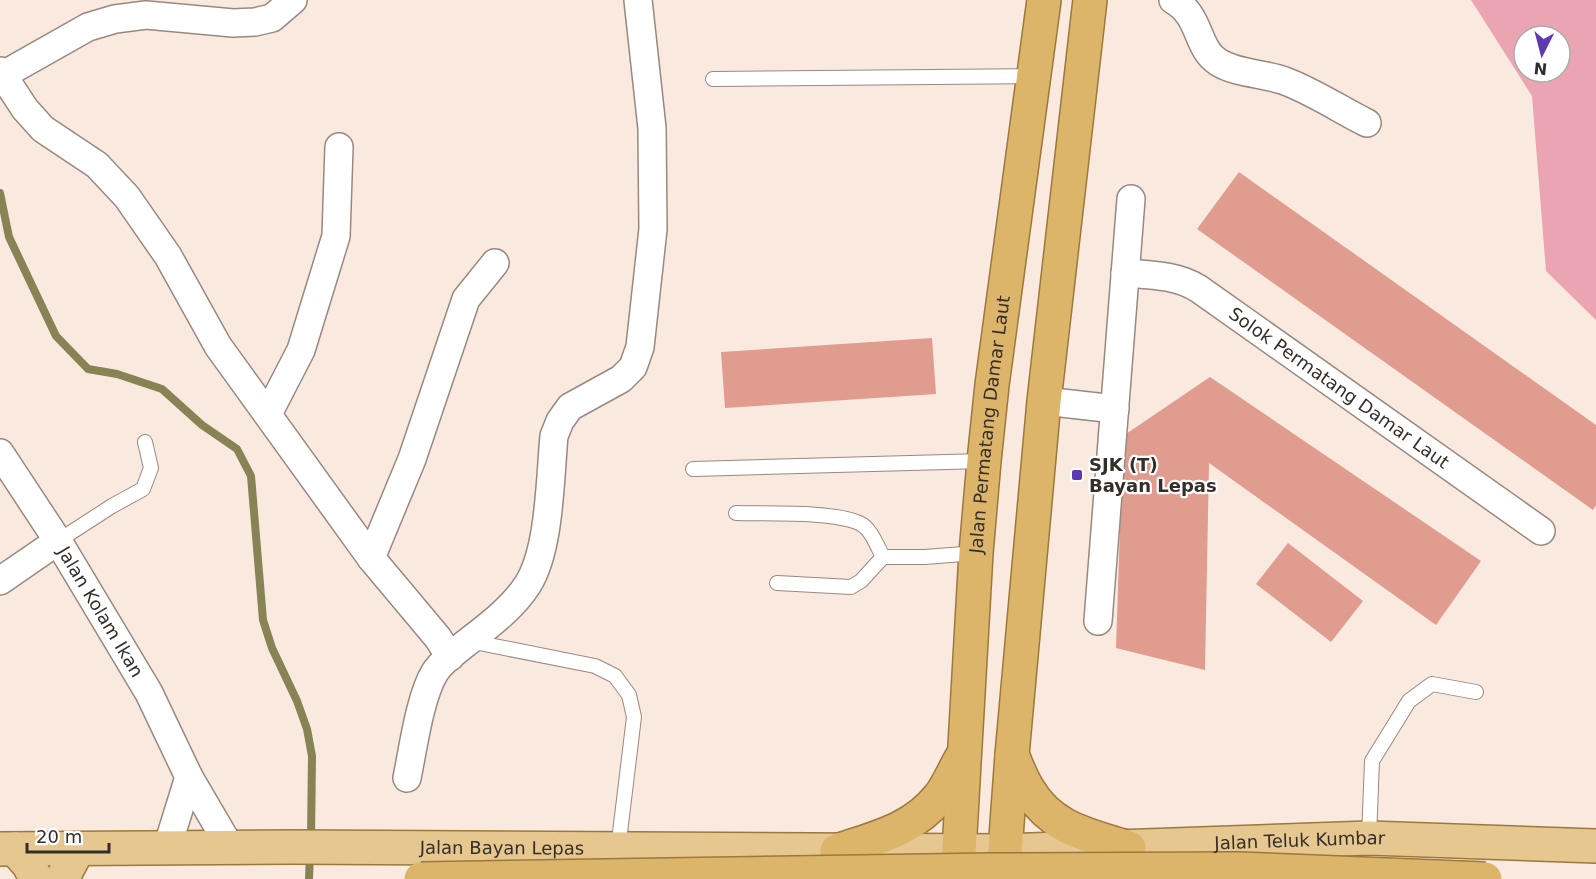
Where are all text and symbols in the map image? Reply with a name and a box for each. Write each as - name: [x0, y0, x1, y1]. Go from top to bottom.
- north arrow: [1512, 24, 1572, 84]
- text: N: [1533, 58, 1548, 79]
- street label: Jalan Permatang Damar Laut: [965, 294, 1014, 555]
- street label: Solok Permatang Damar Laut: [1225, 303, 1453, 473]
- place label: SJK (T) Bayan Lepas: [1089, 454, 1217, 496]
- marker: SJK (T) Bayan Lepas: [1070, 468, 1084, 482]
- street label: Jalan Kolam Ikan: [53, 542, 148, 681]
- scale bar: [27, 816, 110, 854]
- text: 20 m: [36, 826, 82, 847]
- street label: Jalan Teluk Kumbar: [1213, 827, 1386, 854]
- street label: Jalan Bayan Lepas: [419, 837, 584, 859]

